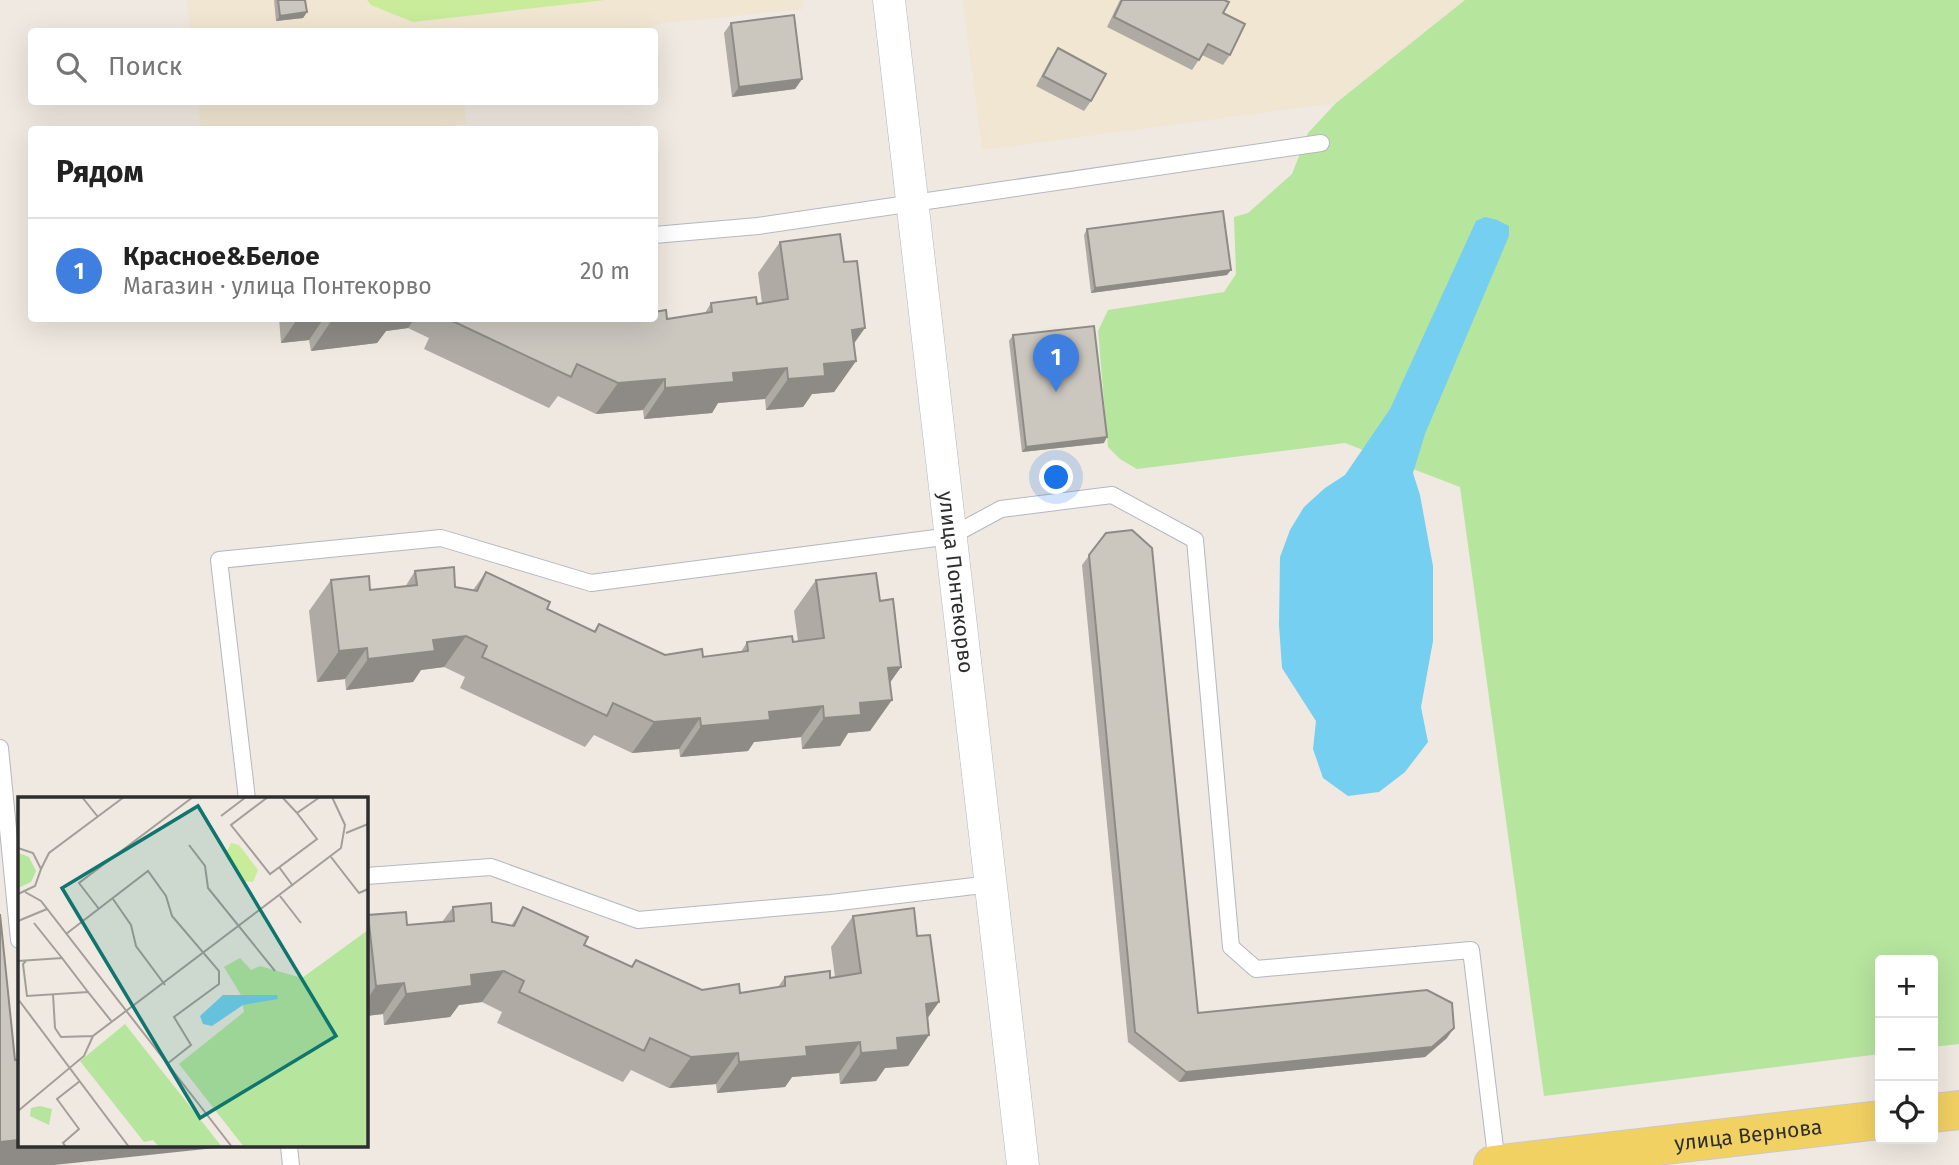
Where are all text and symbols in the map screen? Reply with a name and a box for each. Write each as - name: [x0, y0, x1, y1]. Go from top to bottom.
- search box: [28, 28, 658, 105]
- icon: search: [52, 48, 90, 86]
- text: Поиск: [108, 51, 182, 82]
- text: Рядом: [56, 154, 144, 190]
- text: Красное&Белое: [123, 241, 320, 272]
- text: 1: [74, 257, 84, 285]
- text: 20 m: [580, 257, 630, 285]
- text: Магазин · улица Понтекорво: [123, 272, 432, 300]
- pin: 1: [1033, 334, 1079, 392]
- your location: [1039, 460, 1073, 494]
- street label: улица Понтекорво: [933, 490, 979, 675]
- inset map: [18, 797, 368, 1148]
- map controls: [1875, 955, 1938, 1144]
- button: +: [1875, 955, 1938, 1018]
- button: −: [1875, 1018, 1938, 1081]
- button: locate: [1875, 1081, 1938, 1144]
- street label: улица Вернова: [1673, 1114, 1824, 1157]

